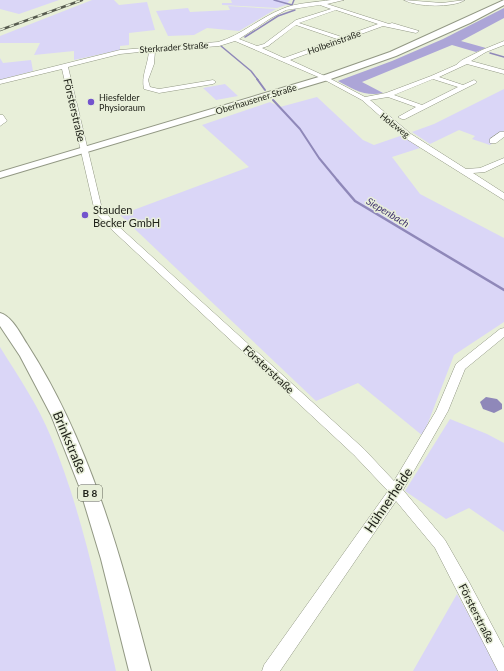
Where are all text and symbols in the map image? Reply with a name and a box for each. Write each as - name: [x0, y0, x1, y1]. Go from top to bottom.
- street label: Holbeinstraße: [306, 27, 362, 57]
- street label: Sterkrader Straße: [139, 39, 209, 55]
- street label: Försterstraße: [61, 77, 89, 143]
- street label: Oberhausener Straße: [214, 81, 298, 117]
- place label: Hiesfelder Physioraum: [99, 92, 145, 113]
- marker: Hiesfelder Physioraum: [86, 97, 96, 107]
- street label: Holzweg: [378, 110, 412, 140]
- water label: Siepenbach: [364, 195, 412, 229]
- place label: Stauden Becker GmbH: [93, 203, 160, 229]
- marker: Stauden Becker GmbH: [80, 210, 90, 220]
- street label: Försterstraße: [241, 342, 297, 396]
- street label: Brinkstraße: [50, 409, 90, 476]
- street label: Hühnerheide: [361, 465, 416, 535]
- road number: B 8: [78, 485, 102, 501]
- street label: Försterstraße: [457, 581, 498, 645]

